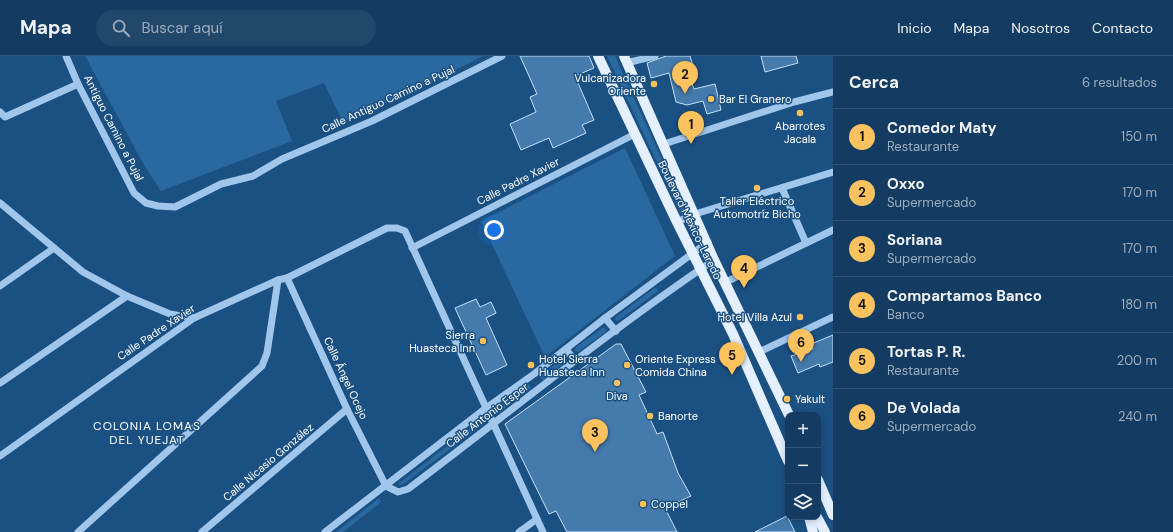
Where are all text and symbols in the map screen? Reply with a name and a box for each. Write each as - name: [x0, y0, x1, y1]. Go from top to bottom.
- search box: [96, 10, 376, 46]
- text: Mapa: [20, 15, 72, 40]
- icon: search: [110, 17, 132, 39]
- text: Buscar aquí: [142, 18, 223, 38]
- text: Inicio: [897, 19, 932, 37]
- text: Mapa: [954, 19, 989, 37]
- text: Nosotros: [1011, 19, 1070, 37]
- text: Contacto: [1092, 19, 1153, 37]
- pin: 2: [672, 61, 698, 94]
- street label: Calle Antiguo Camino a Pujal: [319, 62, 457, 136]
- place label: Vulcanizadora Oriente: [574, 71, 646, 98]
- text: Cerca: [849, 71, 899, 93]
- street label: Antiguo Camino a Pujal: [81, 73, 147, 183]
- text: 6 resultados: [1082, 74, 1157, 91]
- marker: Vulcanizadora Oriente: [649, 79, 659, 89]
- place label: Bar El Granero: [719, 92, 792, 106]
- marker: Bar El Granero: [706, 94, 716, 104]
- marker: Abarrotes Jacala: [795, 108, 805, 118]
- pin: 1: [678, 111, 704, 144]
- text: Comedor Maty: [887, 118, 997, 138]
- place label: Abarrotes Jacala: [775, 119, 825, 146]
- text: 1: [860, 128, 864, 145]
- text: 150 m: [1121, 128, 1157, 145]
- text: Restaurante: [887, 138, 959, 155]
- street label: Calle Padre Xavier: [474, 154, 562, 208]
- street label: Boulevard México-Laredo: [655, 158, 725, 282]
- text: Oxxo: [887, 174, 925, 194]
- marker: Taller Eléctrico Automotríz Bicho: [752, 183, 762, 193]
- text: 2: [858, 184, 866, 201]
- text: 170 m: [1122, 184, 1157, 201]
- place label: Taller Eléctrico Automotríz Bicho: [713, 194, 801, 221]
- text: Supermercado: [887, 194, 976, 211]
- your location: [484, 220, 504, 240]
- text: Soriana: [887, 230, 942, 250]
- text: 3: [858, 240, 866, 257]
- text: 170 m: [1122, 240, 1157, 257]
- text: Supermercado: [887, 250, 976, 267]
- pin: 4: [731, 255, 757, 288]
- text: Compartamos Banco: [887, 286, 1042, 306]
- text: 4: [858, 296, 866, 313]
- text: 180 m: [1121, 296, 1157, 313]
- street label: Calle Padre Xavier: [114, 301, 198, 363]
- text: Banco: [887, 306, 925, 323]
- place label: Hotel Villa Azul: [718, 310, 792, 324]
- marker: Hotel Villa Azul: [795, 312, 805, 322]
- place label: Sierra Huasteca Inn: [409, 328, 475, 355]
- pin: 6: [788, 329, 814, 362]
- street label: Calle Ángel Ocejo: [321, 335, 371, 421]
- marker: Sierra Huasteca Inn: [478, 336, 488, 346]
- pin: 5: [719, 342, 745, 375]
- text: Tortas P. R.: [887, 342, 965, 362]
- place label: Hotel Sierra Huasteca Inn: [539, 352, 605, 379]
- place label: Oriente Express Comida China: [635, 352, 716, 379]
- text: 5: [858, 352, 866, 369]
- text: 200 m: [1117, 352, 1157, 369]
- marker: Hotel Sierra Huasteca Inn: [526, 360, 536, 370]
- marker: Oriente Express Comida China: [622, 360, 632, 370]
- text: Restaurante: [887, 362, 959, 379]
- marker: Diva: [612, 378, 622, 388]
- street label: Calle Antonio Esper: [443, 379, 531, 451]
- place label: Diva: [606, 389, 628, 403]
- place label: Yakult: [795, 392, 825, 406]
- marker: Yakult: [782, 394, 792, 404]
- text: De Volada: [887, 398, 960, 418]
- text: 6: [858, 408, 866, 425]
- text: 240 m: [1118, 408, 1157, 425]
- place label: Banorte: [658, 409, 698, 423]
- marker: Banorte: [645, 411, 655, 421]
- map controls: [785, 412, 821, 520]
- button: +: [785, 412, 821, 448]
- district label: COLONIA LOMAS DEL YUEJAT: [93, 418, 201, 448]
- text: Supermercado: [887, 418, 976, 435]
- pin: 3: [582, 419, 608, 452]
- street label: Calle Nicasio González: [220, 420, 316, 504]
- button: −: [785, 448, 821, 484]
- button: layers: [785, 484, 821, 520]
- place label: Coppel: [651, 497, 688, 511]
- marker: Coppel: [638, 499, 648, 509]

